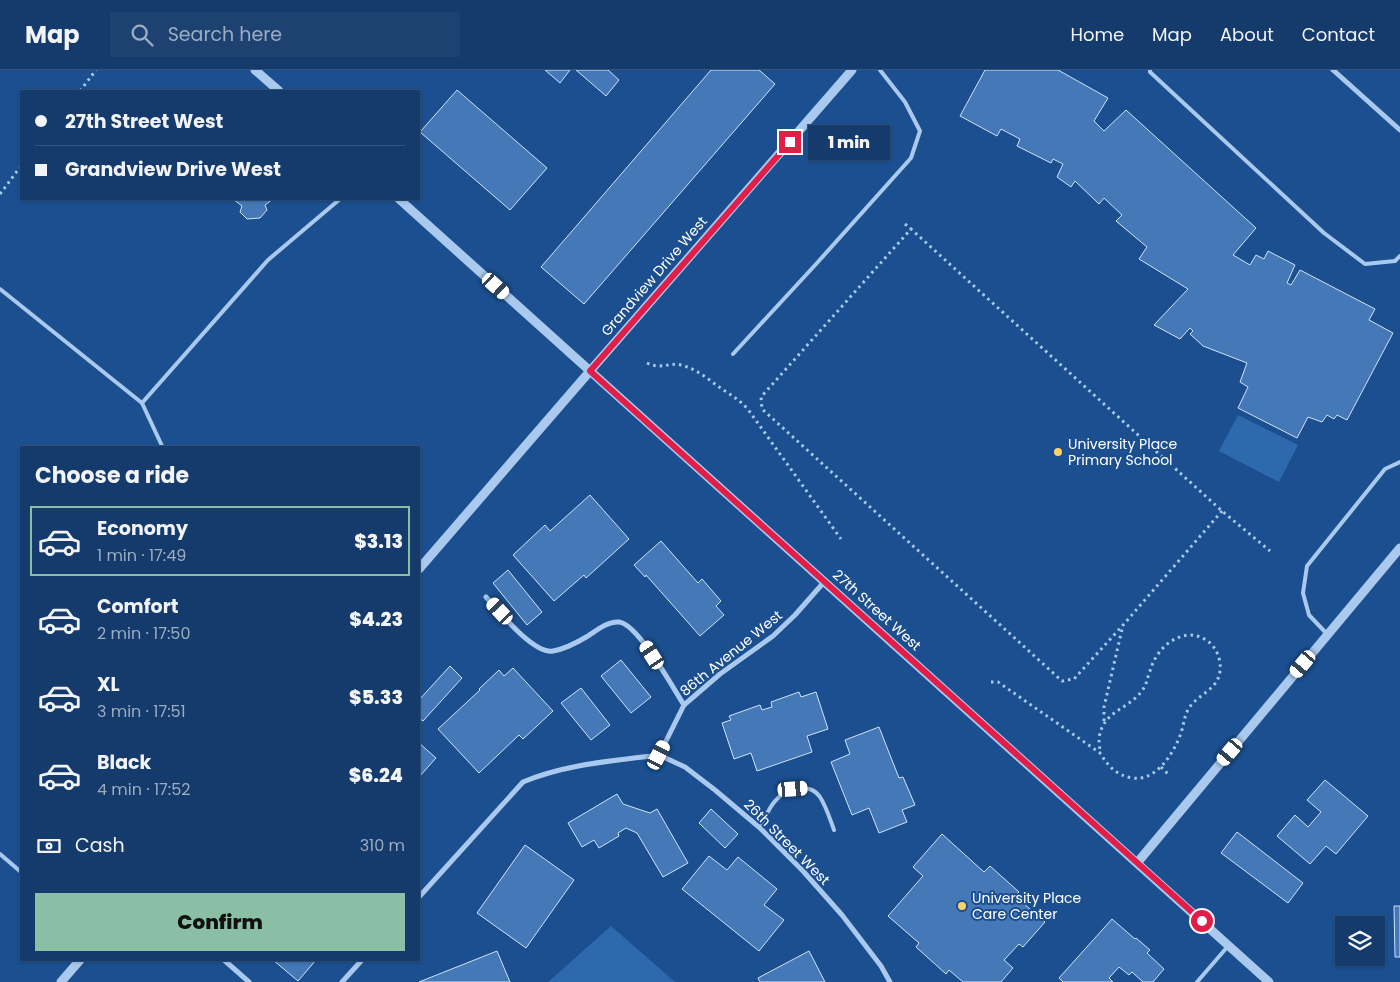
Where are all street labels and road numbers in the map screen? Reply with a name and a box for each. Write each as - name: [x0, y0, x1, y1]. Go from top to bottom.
- street label: Grandview Drive West: [596, 212, 712, 340]
- street label: 27th Street West: [828, 565, 926, 655]
- street label: 86th Avenue West: [676, 605, 786, 701]
- street label: 26th Street West: [740, 795, 834, 889]

